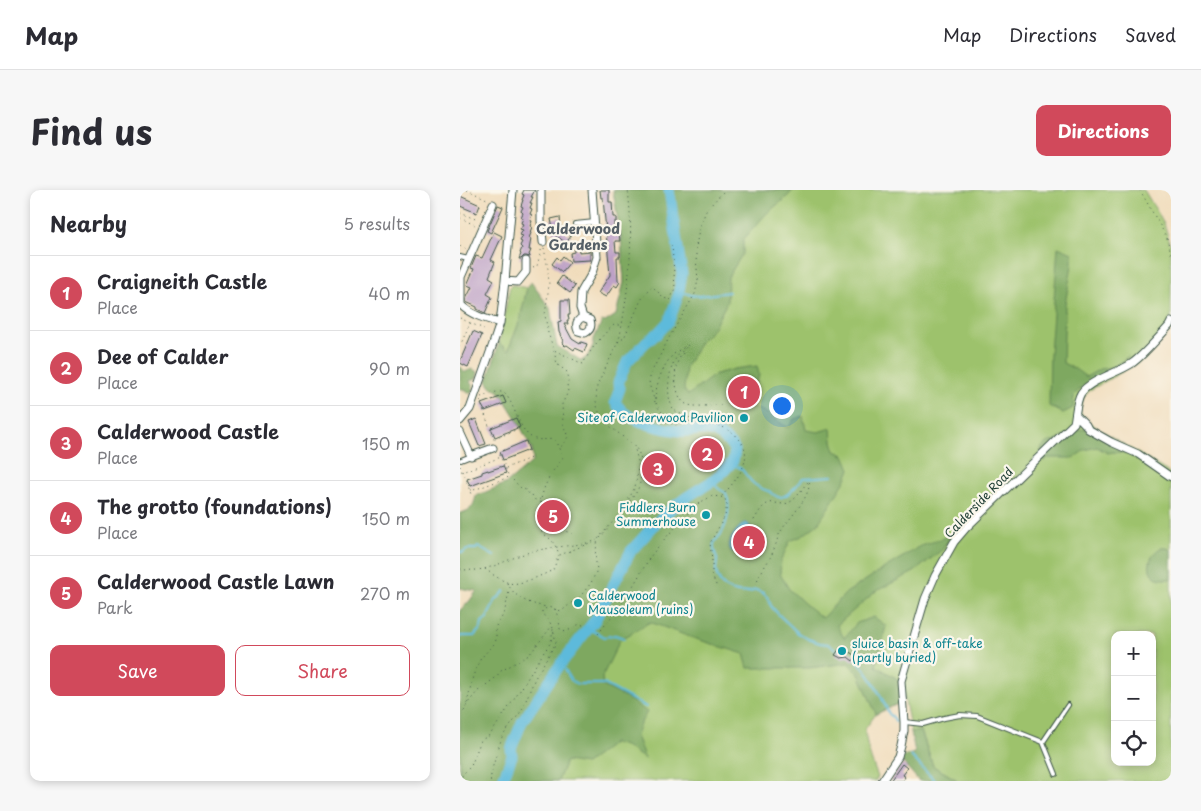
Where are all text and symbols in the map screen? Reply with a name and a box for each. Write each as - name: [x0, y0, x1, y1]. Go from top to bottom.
- text: Map: [25, 17, 78, 53]
- text: Map: [943, 21, 981, 48]
- text: Directions: [1009, 21, 1097, 48]
- text: Saved: [1125, 21, 1176, 48]
- text: Find us: [30, 104, 152, 157]
- button: Directions: [1036, 105, 1171, 156]
- text: Nearby: [50, 207, 127, 239]
- text: 5 results: [343, 211, 410, 235]
- district label: Calderwood Gardens: [536, 218, 620, 255]
- text: Craigneith Castle: [97, 267, 267, 295]
- text: 1: [62, 281, 70, 305]
- text: 40 m: [368, 281, 410, 305]
- text: Place: [97, 295, 138, 319]
- text: Dee of Calder: [97, 342, 228, 370]
- text: 2: [60, 356, 72, 380]
- text: 90 m: [369, 356, 410, 380]
- text: Place: [97, 370, 138, 394]
- pin: 1: [728, 373, 760, 411]
- your location: [769, 393, 795, 419]
- place label: Site of Calderwood Pavilion: [577, 408, 734, 426]
- marker: Site of Calderwood Pavilion: [738, 412, 750, 424]
- text: Calderwood Castle: [97, 417, 279, 445]
- text: 3: [61, 431, 71, 455]
- text: 150 m: [362, 431, 410, 455]
- pin: 2: [691, 435, 723, 473]
- text: Place: [97, 445, 138, 469]
- pin: 3: [642, 450, 674, 488]
- street label: Calderside Road: [940, 463, 1017, 542]
- text: The grotto (foundations): [97, 492, 332, 520]
- pin: 5: [537, 497, 569, 535]
- place label: Fiddlers Burn Summerhouse: [616, 498, 696, 530]
- text: 4: [61, 506, 71, 530]
- text: 150 m: [362, 506, 410, 530]
- marker: Fiddlers Burn Summerhouse: [700, 509, 712, 521]
- text: Place: [97, 520, 138, 544]
- pin: 4: [733, 523, 765, 561]
- text: Calderwood Castle Lawn: [97, 567, 334, 595]
- text: 5: [61, 581, 71, 605]
- text: 270 m: [360, 581, 410, 605]
- place label: Calderwood Mausoleum (ruins): [588, 586, 693, 618]
- text: Park: [97, 595, 133, 619]
- marker: Calderwood Mausoleum (ruins): [572, 597, 584, 609]
- map controls: [1111, 631, 1156, 766]
- button: +: [1111, 631, 1156, 676]
- place label: sluice basin & off-take (partly buried): [852, 634, 983, 666]
- button: Save: [50, 645, 225, 696]
- button: Share: [235, 645, 410, 696]
- marker: sluice basin & off-take (partly buried): [836, 645, 848, 657]
- button: −: [1111, 676, 1156, 721]
- button: locate: [1111, 721, 1156, 766]

